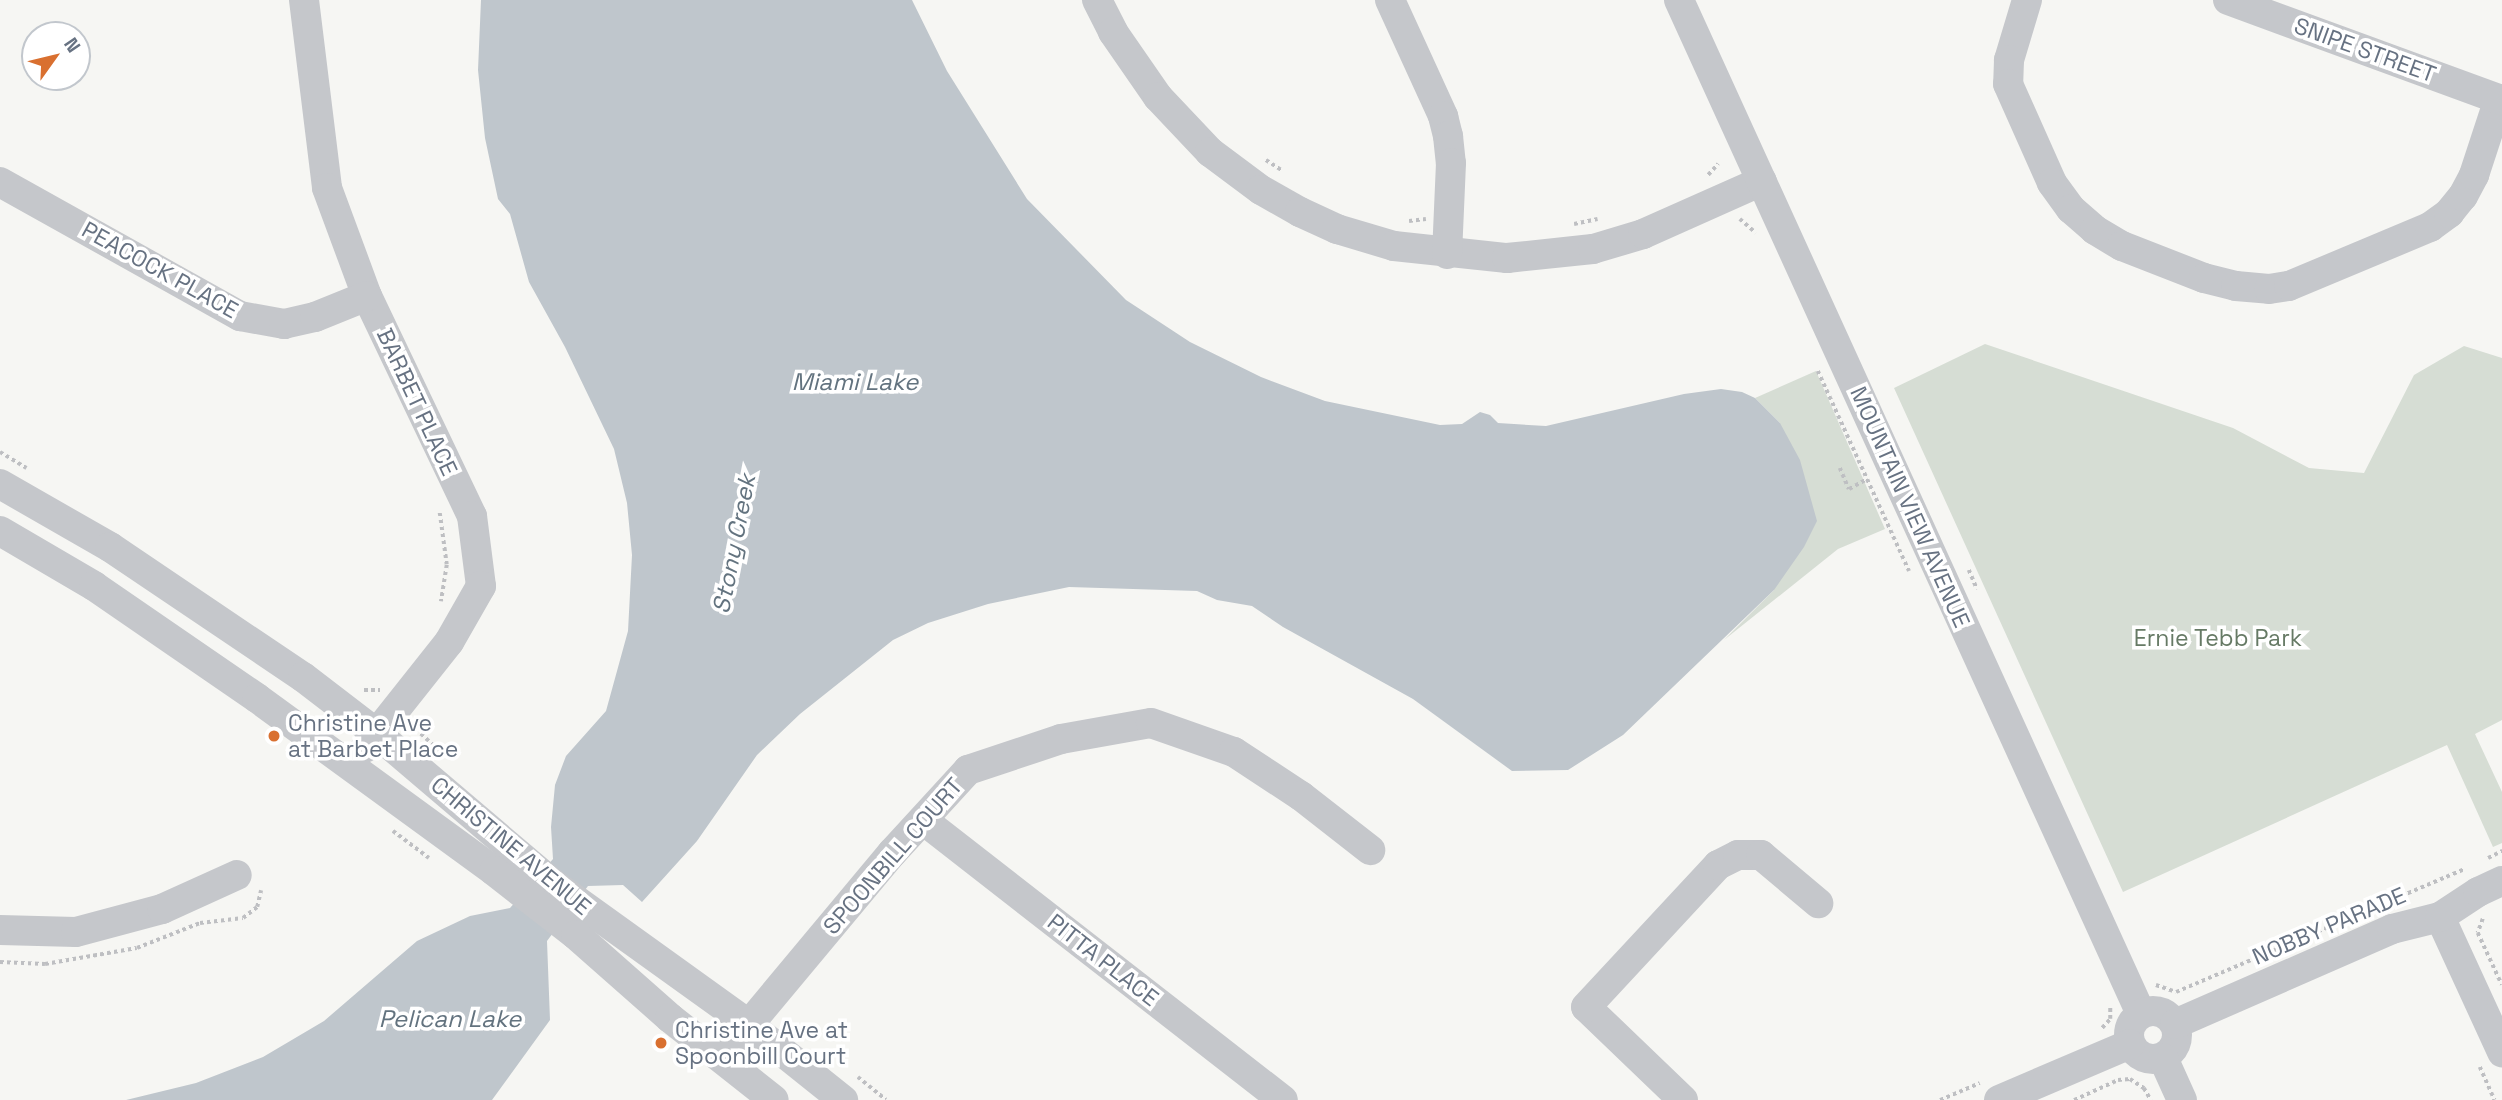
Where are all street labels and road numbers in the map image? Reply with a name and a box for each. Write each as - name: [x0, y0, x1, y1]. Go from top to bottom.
- street label: SNIPE STREET: [2290, 12, 2440, 88]
- street label: PEACOCK PLACE: [77, 216, 243, 324]
- street label: BARBET PLACE: [371, 324, 463, 480]
- street label: MOUNTAIN VIEW AVENUE: [1844, 382, 1976, 632]
- street label: CHRISTINE AVENUE: [425, 771, 597, 921]
- street label: SPOONBILL COURT: [817, 772, 969, 940]
- street label: NOBBY PARADE: [2248, 881, 2410, 971]
- street label: PITTA PLACE: [1042, 908, 1164, 1012]

